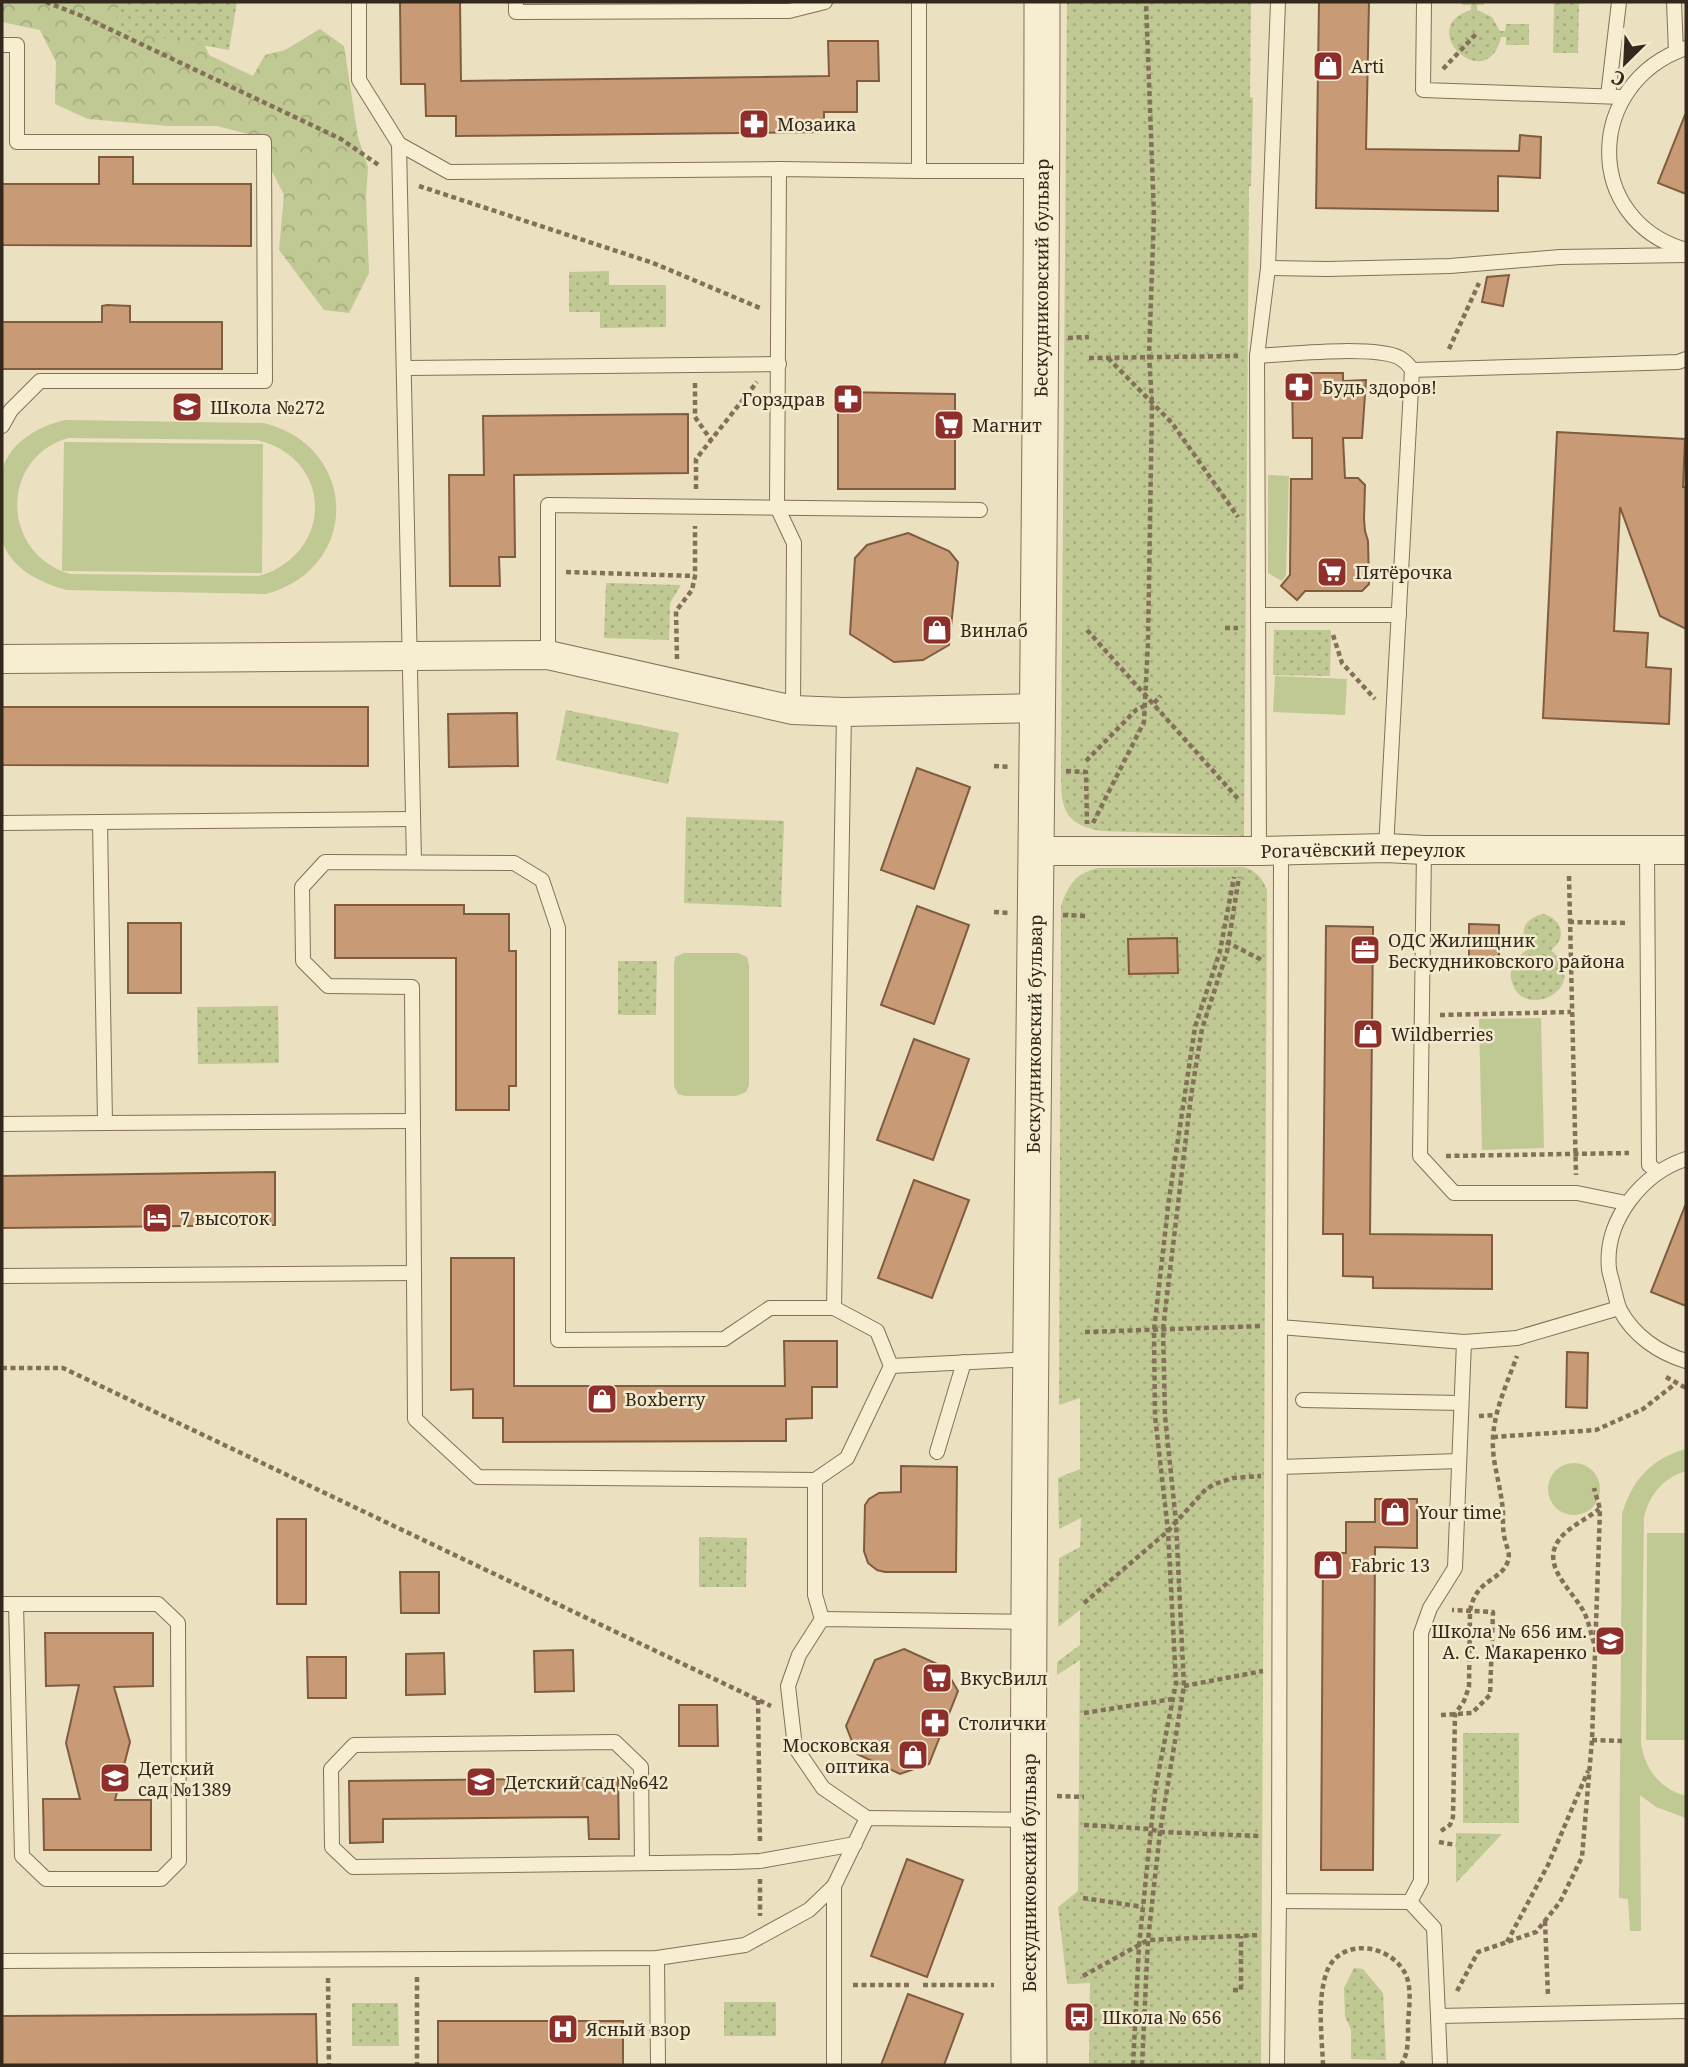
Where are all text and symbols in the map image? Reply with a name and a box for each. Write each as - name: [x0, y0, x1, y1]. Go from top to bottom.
- north arrow: [1590, 28, 1660, 98]
- shop icon: Arti: [1311, 49, 1345, 83]
- place label: Arti: [1351, 54, 1385, 78]
- text: С: [1607, 64, 1629, 93]
- pharmacy icon: Мозаика: [737, 107, 771, 141]
- place label: Мозаика: [777, 112, 856, 136]
- street label: Бескудниковский бульвар: [1028, 159, 1054, 398]
- pharmacy icon: Будь здоров!: [1282, 370, 1316, 404]
- place label: Будь здоров!: [1322, 375, 1437, 399]
- pharmacy icon: Горздрав: [831, 382, 865, 416]
- place label: Горздрав: [742, 387, 825, 411]
- school or university icon: Школа №272: [170, 390, 204, 424]
- place label: Школа №272: [210, 395, 325, 419]
- supermarket icon: Магнит: [932, 408, 966, 442]
- place label: Магнит: [972, 413, 1042, 437]
- supermarket icon: Пятёрочка: [1315, 555, 1349, 589]
- place label: Пятёрочка: [1355, 560, 1453, 584]
- shop icon: Винлаб: [920, 613, 954, 647]
- place label: Винлаб: [960, 618, 1028, 642]
- street label: Рогачёвский переулок: [1260, 836, 1466, 863]
- street label: Бескудниковский бульвар: [1021, 914, 1047, 1154]
- place label: ОДС Жилищник Бескудниковского района: [1388, 928, 1625, 973]
- office icon: ОДС Жилищник Бескудниковского района: [1348, 933, 1382, 967]
- shop icon: Wildberries: [1351, 1017, 1385, 1051]
- place label: Wildberries: [1391, 1022, 1493, 1046]
- hotel icon: 7 высоток: [140, 1201, 174, 1235]
- place label: 7 высоток: [180, 1206, 270, 1230]
- shop icon: Boxberry: [585, 1382, 619, 1416]
- place label: Boxberry: [625, 1387, 706, 1411]
- shop icon: Your time: [1378, 1495, 1412, 1529]
- place label: Your time: [1417, 1500, 1502, 1524]
- shop icon: Fabric 13: [1311, 1548, 1345, 1582]
- place label: Fabric 13: [1351, 1553, 1430, 1577]
- place label: Школа № 656 им. А. С. Макаренко: [1431, 1619, 1587, 1664]
- school or university icon: Школа № 656 им. А. С. Макаренко: [1593, 1624, 1627, 1658]
- supermarket icon: ВкусВилл: [920, 1661, 954, 1695]
- place label: ВкусВилл: [960, 1666, 1048, 1690]
- pharmacy icon: Столички: [918, 1706, 952, 1740]
- place label: Столички: [958, 1711, 1046, 1735]
- place label: Московская оптика: [783, 1733, 890, 1778]
- shop icon: Московская оптика: [896, 1738, 930, 1772]
- street label: Бескудниковский бульвар: [1017, 1754, 1041, 1992]
- place label: Детский сад №1389: [138, 1756, 232, 1801]
- school or university icon: Детский сад №1389: [98, 1761, 132, 1795]
- school or university icon: Детский сад №642: [464, 1765, 498, 1799]
- place label: Детский сад №642: [504, 1770, 669, 1794]
- bus stop icon: Школа № 656: [1062, 2000, 1096, 2034]
- place label: Школа № 656: [1102, 2005, 1222, 2029]
- hospital icon: Ясный взор: [546, 2012, 580, 2046]
- place label: Ясный взор: [585, 2017, 691, 2041]

